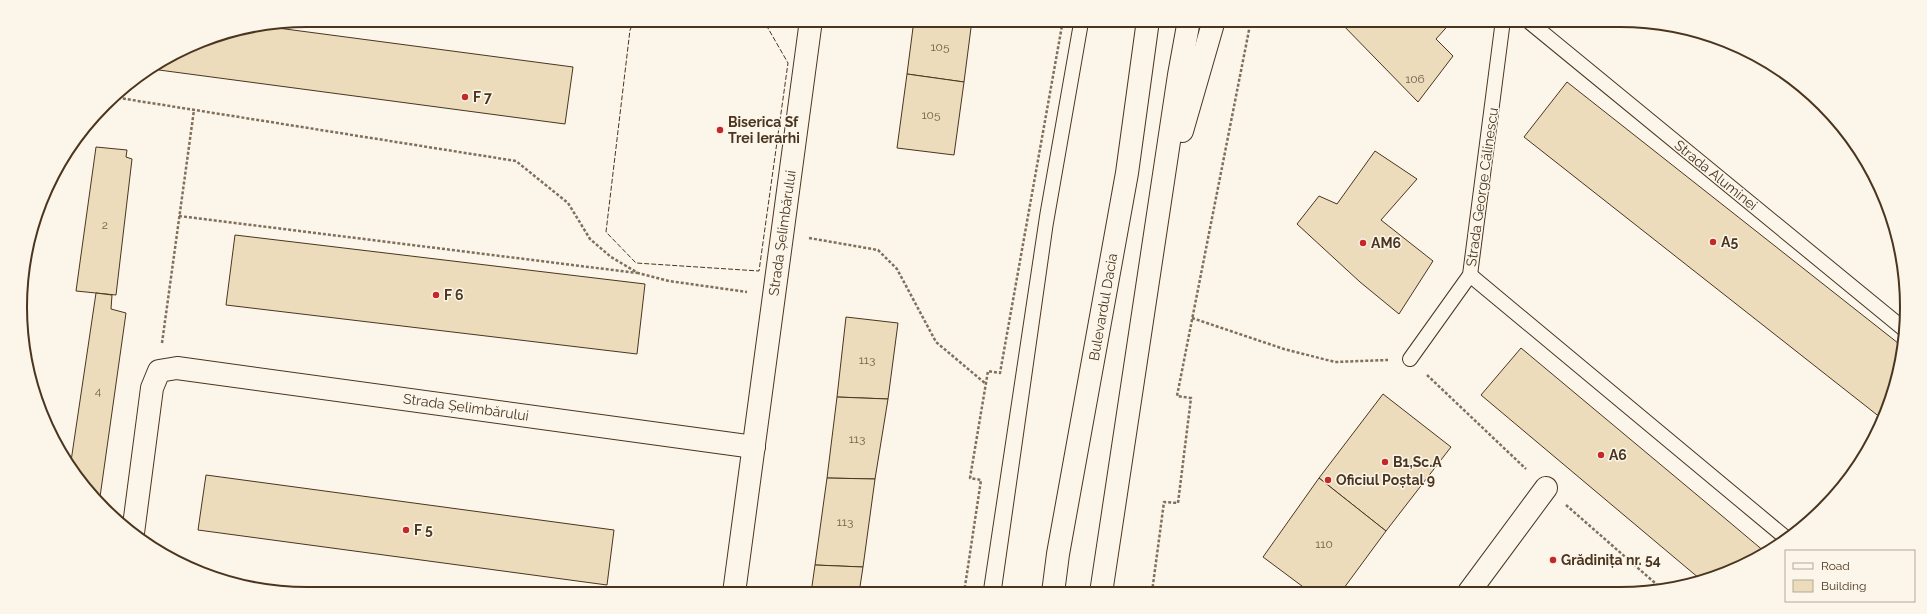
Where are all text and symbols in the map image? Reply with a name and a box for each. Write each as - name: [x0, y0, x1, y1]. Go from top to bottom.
- house number: 105: [930, 40, 950, 54]
- house number: 106: [1405, 72, 1425, 86]
- place label: F 7: [473, 89, 492, 105]
- marker: F 7: [460, 92, 470, 102]
- street label: Strada George Călinescu: [1463, 106, 1501, 268]
- house number: 105: [921, 108, 941, 122]
- place label: Biserica Sf Trei Ierarhi: [728, 114, 800, 146]
- marker: Biserica Sf Trei Ierarhi: [715, 125, 725, 135]
- street label: Strada Aluminei: [1671, 137, 1761, 213]
- street label: Strada Șelimbărului: [765, 169, 799, 297]
- house number: 2: [102, 218, 108, 232]
- place label: A5: [1721, 234, 1738, 250]
- place label: AM6: [1371, 235, 1401, 251]
- marker: A5: [1708, 237, 1718, 247]
- marker: AM6: [1358, 238, 1368, 248]
- street label: Bulevardul Dacia: [1086, 252, 1120, 362]
- place label: F 6: [444, 287, 464, 303]
- marker: F 6: [431, 290, 441, 300]
- house number: 113: [859, 353, 875, 367]
- house number: 4: [95, 384, 102, 398]
- street label: Strada Șelimbărului: [402, 390, 530, 424]
- house number: 113: [849, 432, 865, 446]
- place label: A6: [1609, 447, 1627, 463]
- marker: A6: [1596, 450, 1606, 460]
- place label: B1,Sc.A: [1393, 454, 1442, 470]
- marker: B1,Sc.A: [1380, 457, 1390, 467]
- place label: Oficiul Poștal 9: [1336, 472, 1435, 488]
- marker: Oficiul Poștal 9: [1323, 475, 1333, 485]
- house number: 113: [837, 515, 853, 529]
- place label: F 5: [414, 522, 433, 538]
- marker: F 5: [401, 525, 411, 535]
- house number: 110: [1315, 537, 1333, 551]
- legend: [1785, 550, 1915, 602]
- place label: Grădinița nr. 54: [1561, 552, 1661, 568]
- marker: Grădinița nr. 54: [1548, 555, 1558, 565]
- text: Road: [1821, 559, 1850, 573]
- text: Building: [1821, 579, 1867, 593]

